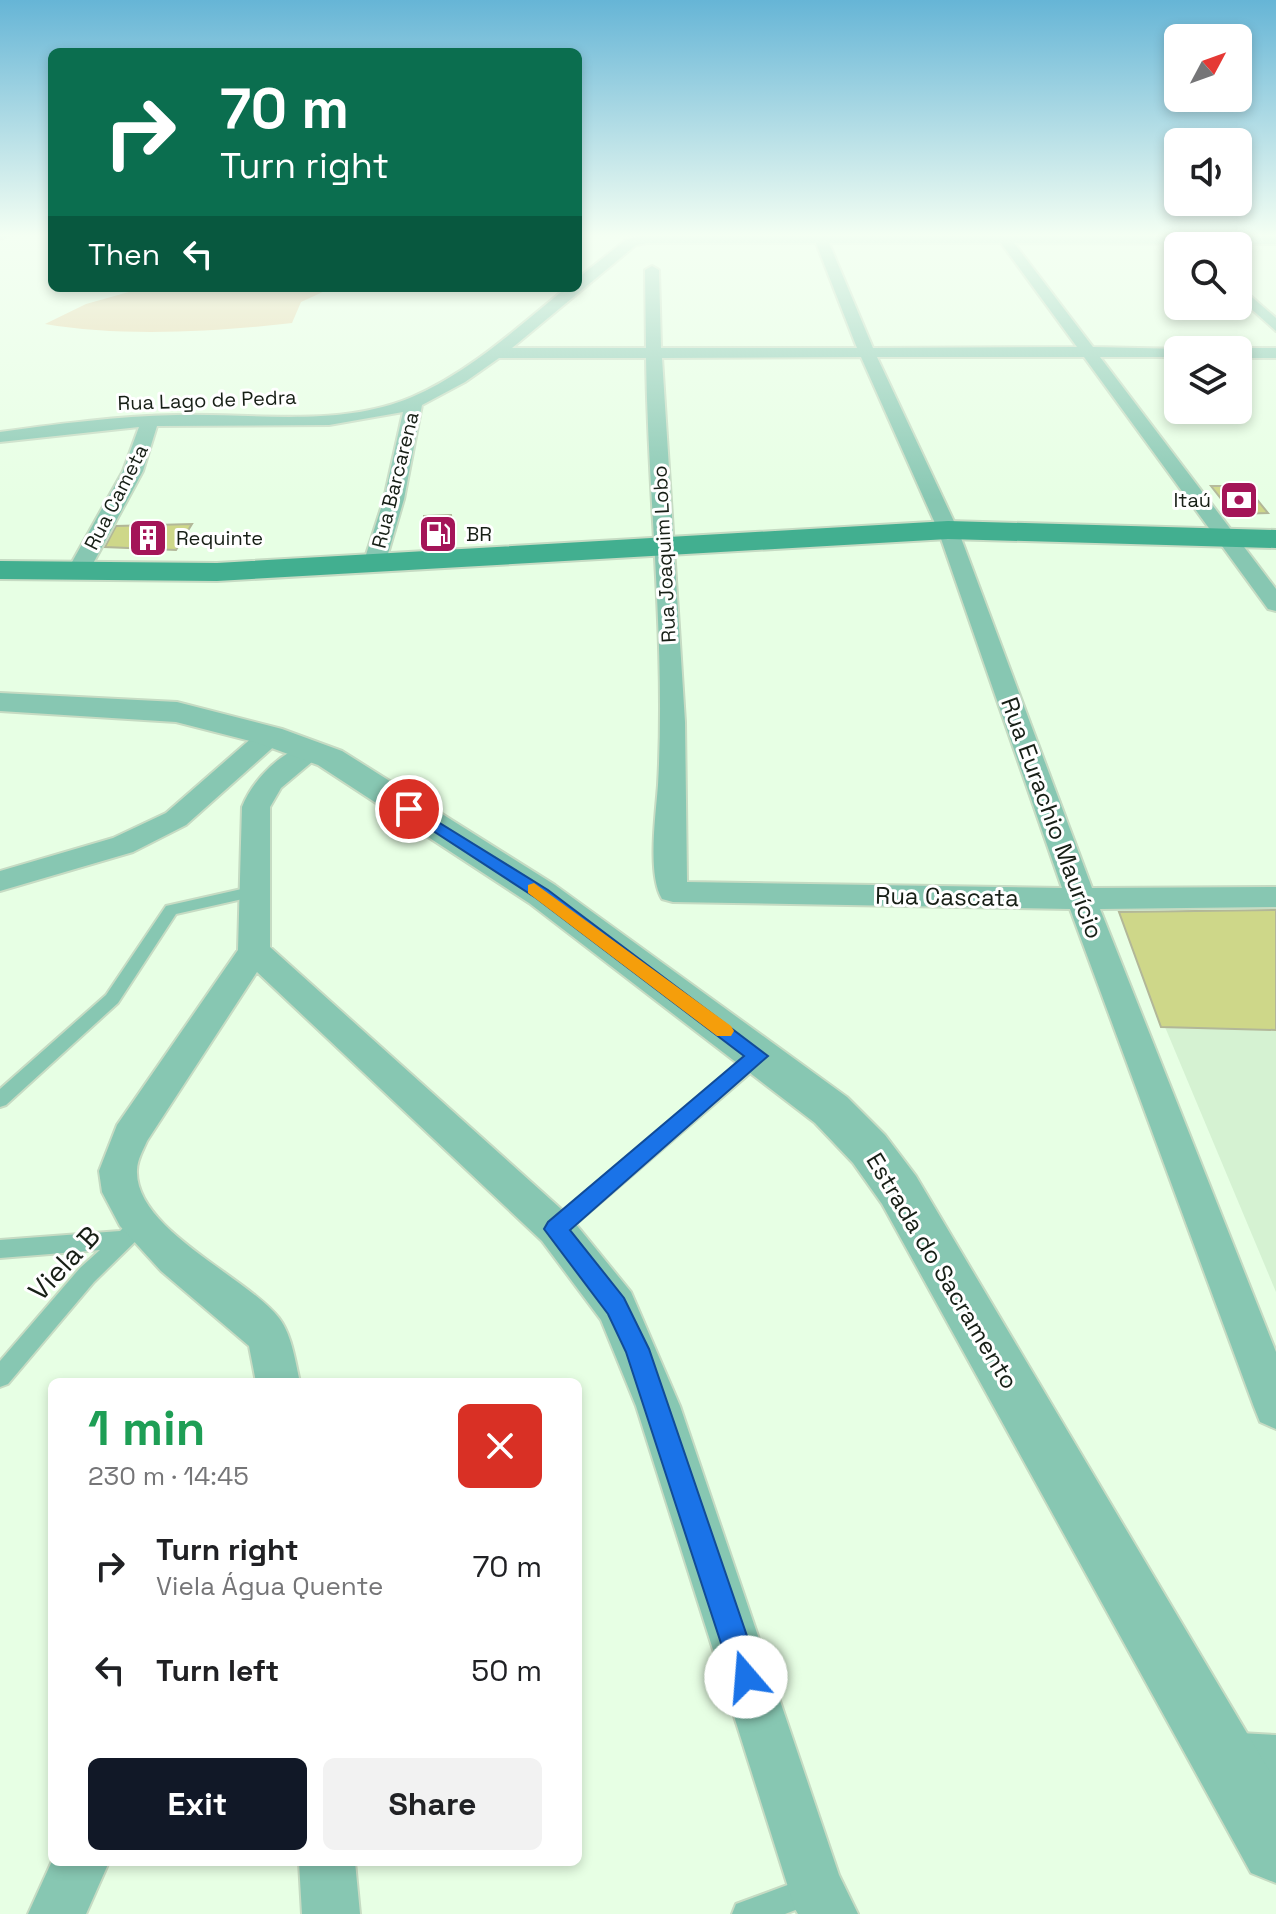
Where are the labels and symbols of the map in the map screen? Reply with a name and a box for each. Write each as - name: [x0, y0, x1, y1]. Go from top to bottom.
- north arrow: [1164, 24, 1252, 112]
- street label: Rua Lago de Pedra: [117, 384, 297, 416]
- street label: Rua Barcarena: [365, 409, 425, 551]
- street label: Rua Cameta: [78, 440, 154, 554]
- street label: Rua Joaquim Lobo: [646, 465, 682, 643]
- bank icon: Itaú: [1218, 479, 1260, 521]
- place label: Itaú: [1173, 487, 1211, 513]
- fuel station icon: BR: [417, 513, 459, 555]
- building icon: Requinte: [127, 517, 169, 559]
- place label: BR: [466, 521, 492, 547]
- place label: Requinte: [176, 525, 263, 551]
- street label: Rua Eurachio Maurício: [994, 693, 1111, 943]
- pin: [375, 775, 443, 843]
- street label: Rua Cascata: [875, 880, 1019, 913]
- street label: Estrada do Sacramento: [859, 1147, 1025, 1395]
- street label: Viela B: [20, 1218, 108, 1308]
- position arrow: [704, 1635, 788, 1719]

